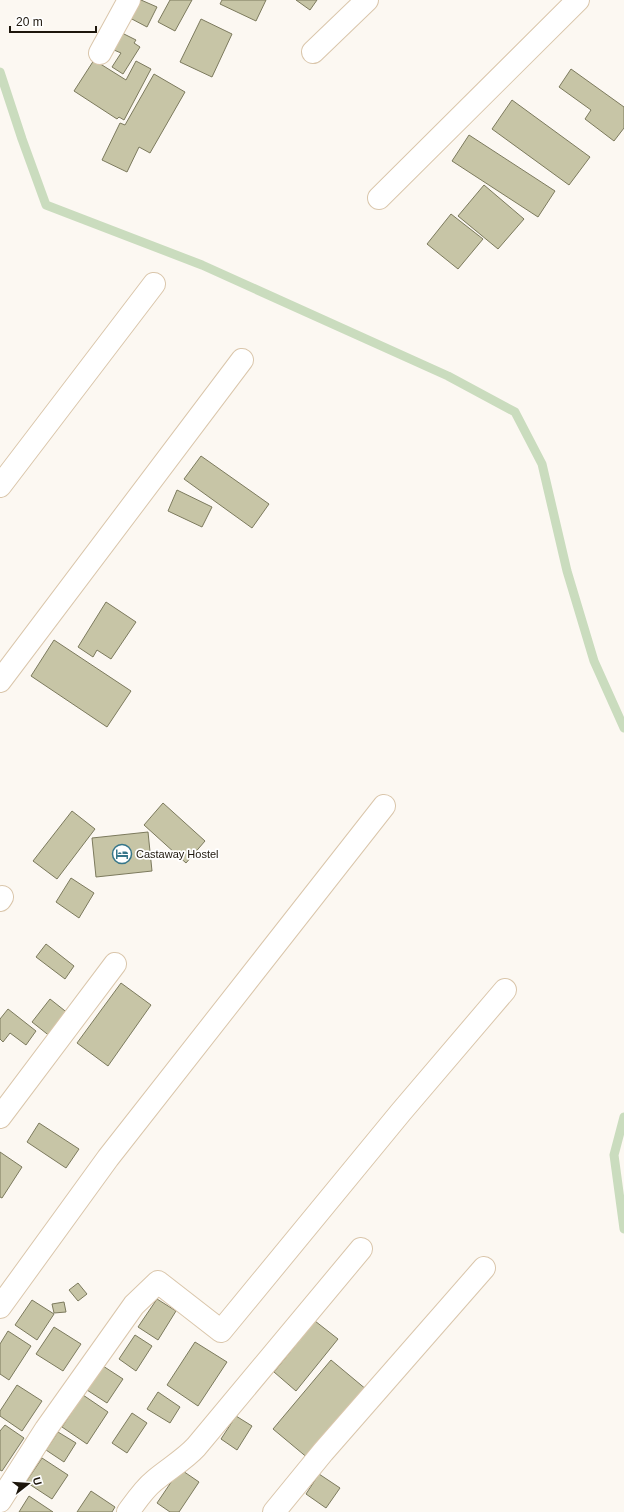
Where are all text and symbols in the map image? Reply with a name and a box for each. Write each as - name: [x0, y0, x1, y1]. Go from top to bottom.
- scale bar: [10, 8, 96, 34]
- text: 20 m: [16, 15, 43, 29]
- hotel icon: Castaway Hostel: [111, 843, 133, 865]
- place label: Castaway Hostel: [136, 848, 219, 860]
- north arrow: [8, 1464, 48, 1504]
- text: U: [31, 1476, 44, 1487]

